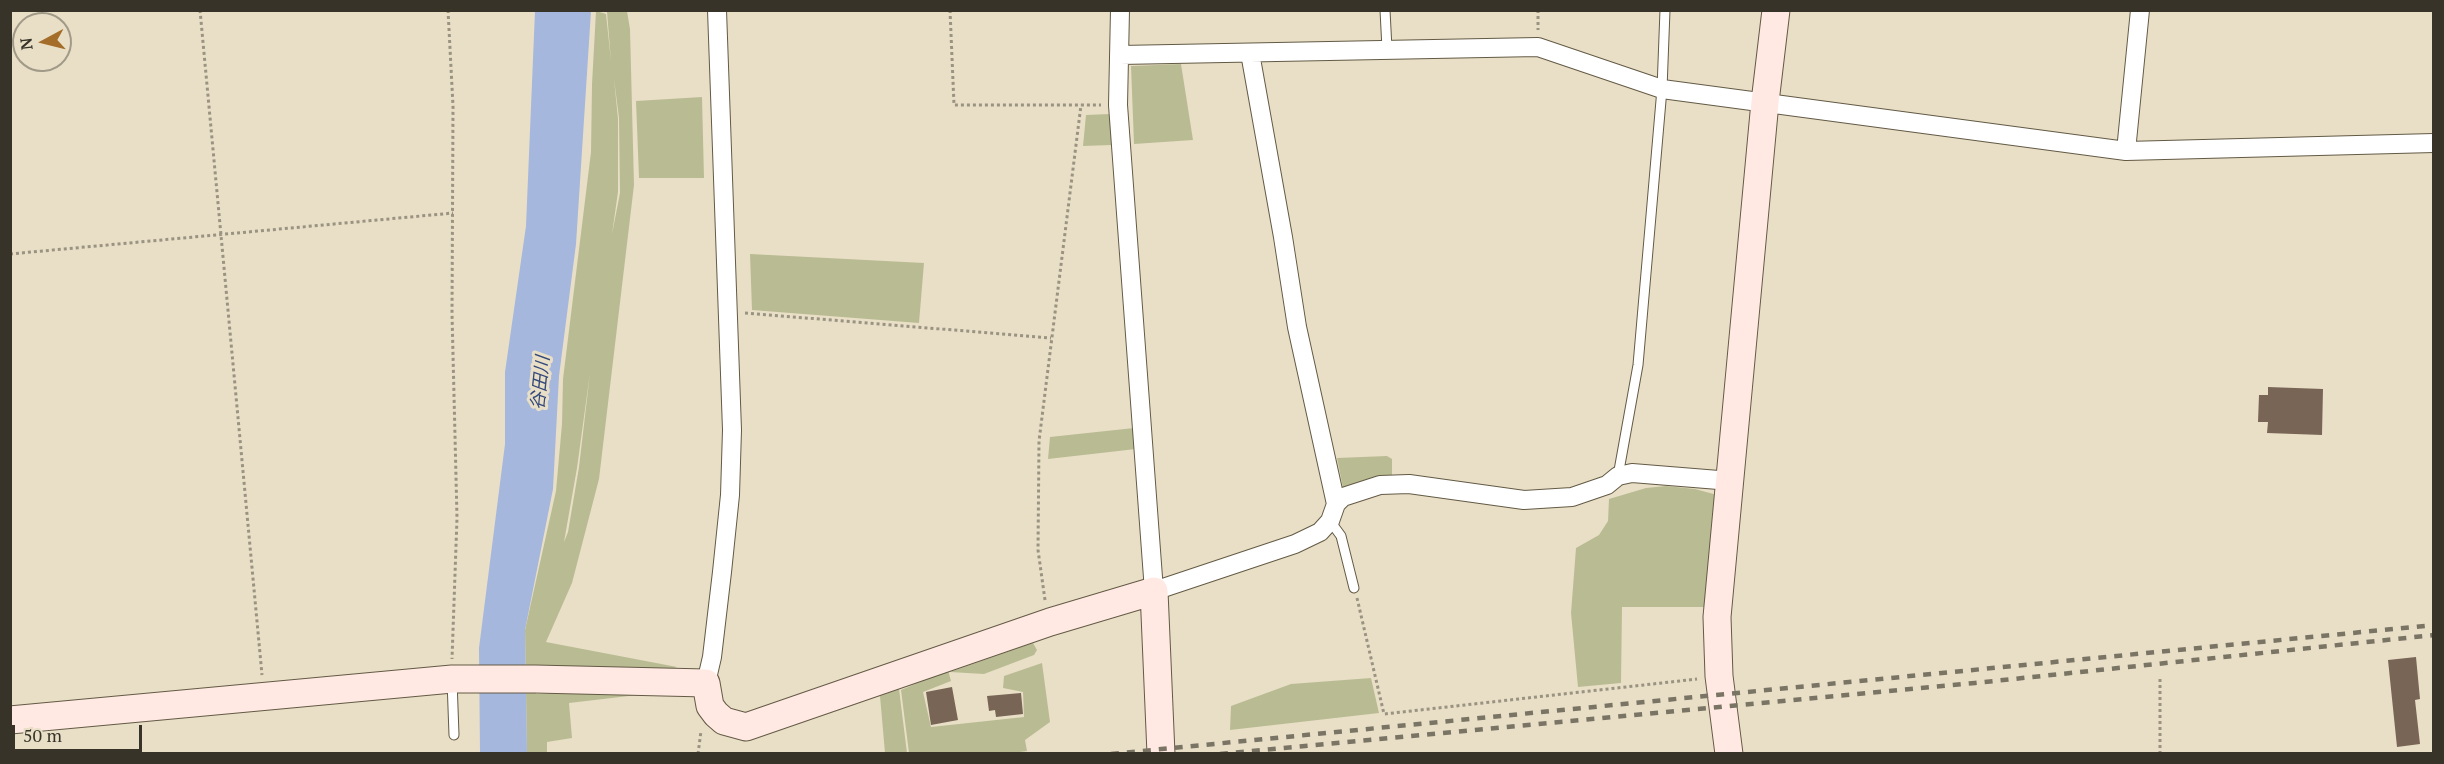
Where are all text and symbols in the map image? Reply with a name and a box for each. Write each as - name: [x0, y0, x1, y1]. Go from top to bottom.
- north arrow: [12, 12, 72, 72]
- text: N: [14, 37, 38, 51]
- water label: 谷田川: [527, 355, 555, 411]
- scale bar: [15, 713, 146, 751]
- text: 50 m: [23, 723, 62, 747]

